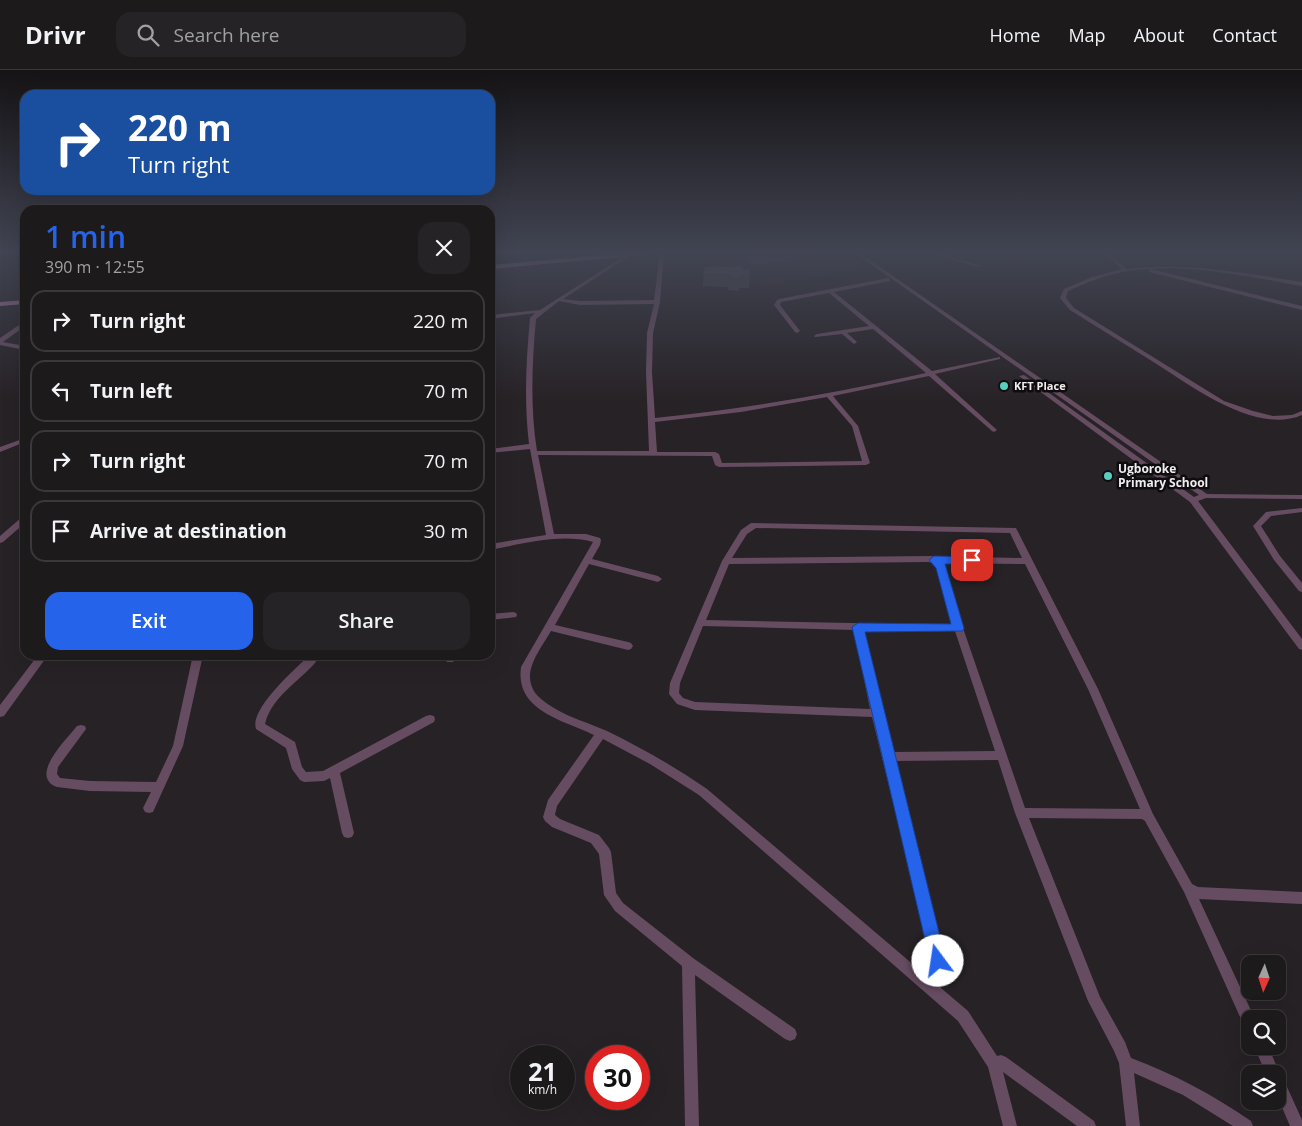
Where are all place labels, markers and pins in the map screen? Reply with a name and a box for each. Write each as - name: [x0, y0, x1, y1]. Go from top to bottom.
- place label: KFT Place: [1014, 378, 1066, 393]
- marker: KFT Place: [998, 380, 1010, 392]
- place label: Ugboroke Primary School: [1118, 460, 1208, 491]
- marker: Ugboroke Primary School: [1102, 470, 1114, 482]
- pin: [951, 539, 993, 581]

